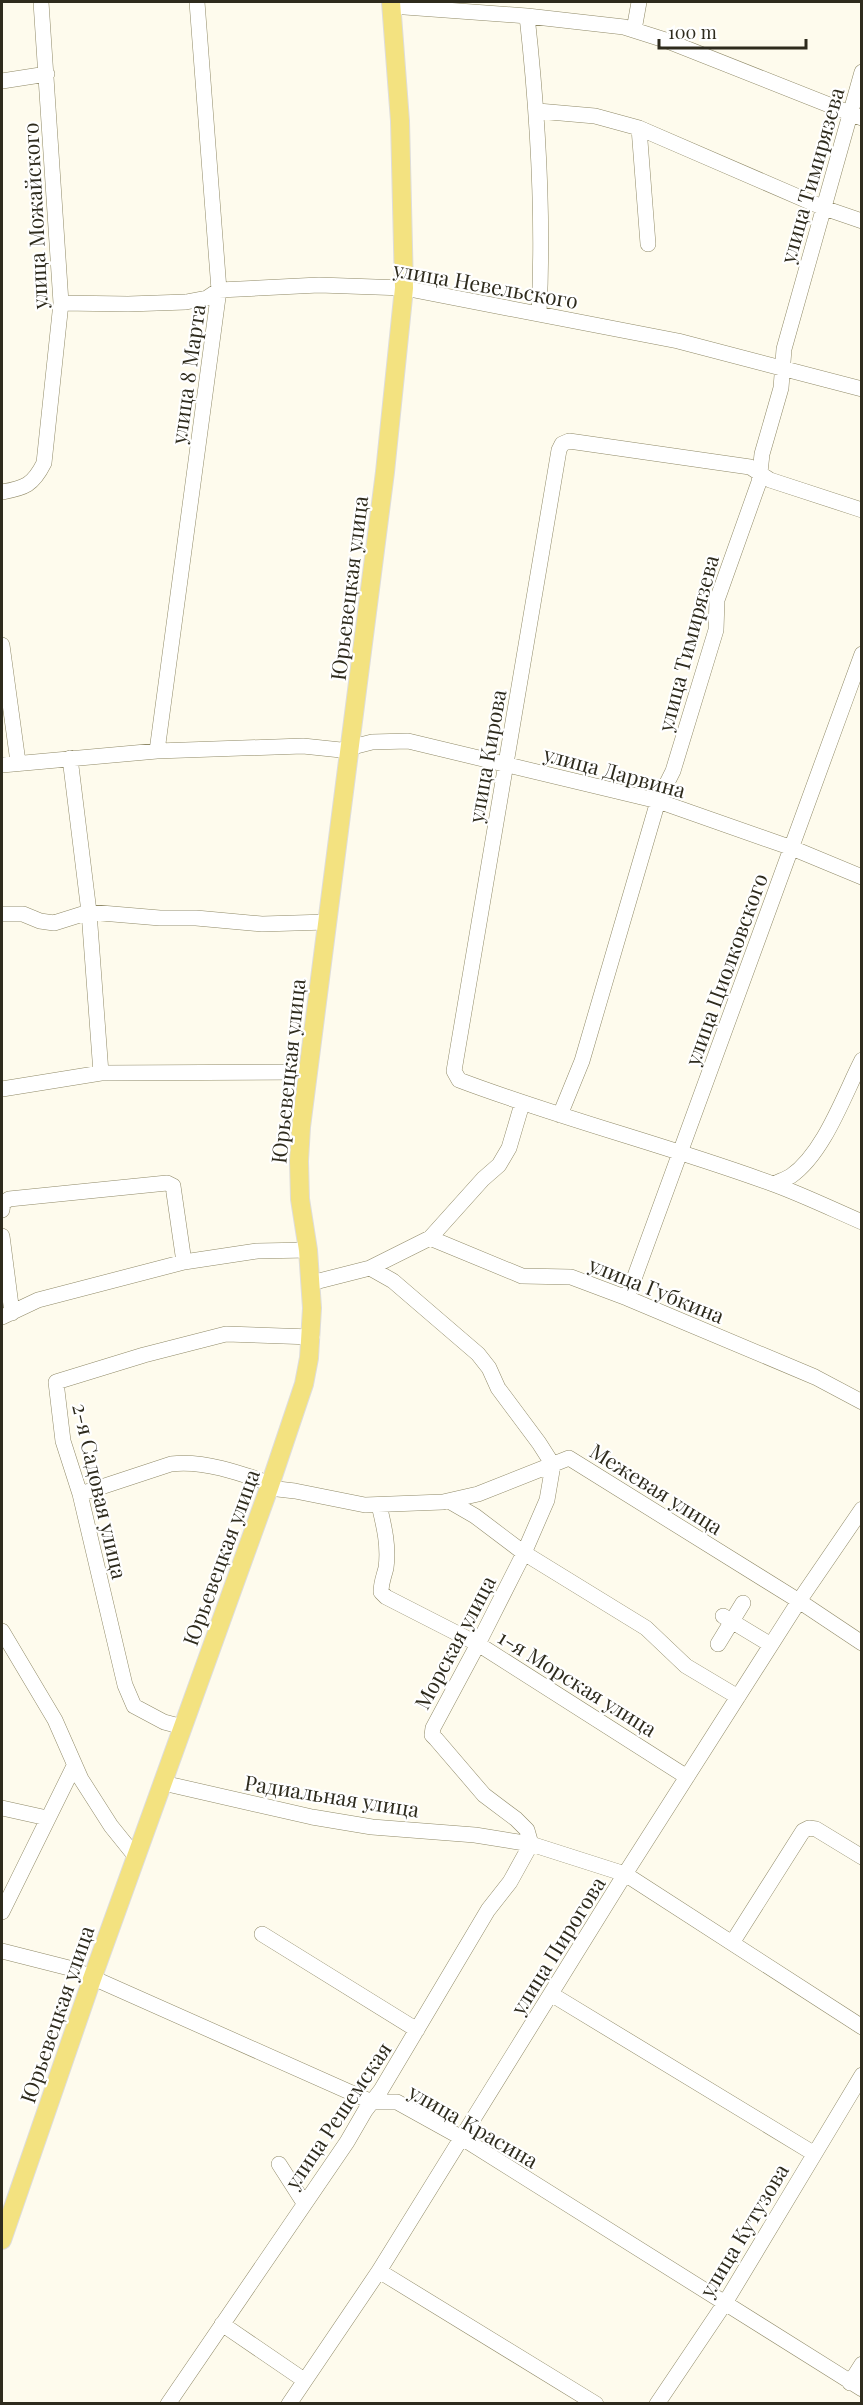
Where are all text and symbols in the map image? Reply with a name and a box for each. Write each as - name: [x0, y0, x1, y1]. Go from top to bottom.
- scale bar: [659, 12, 806, 50]
- text: 100 m: [668, 20, 717, 44]
- street label: улица Тимирязева: [772, 83, 850, 267]
- street label: улица Можайского: [15, 122, 53, 311]
- street label: улица Невельского: [390, 254, 581, 314]
- street label: улица 8 Марта: [163, 302, 211, 447]
- street label: Юрьевецкая улица: [323, 494, 373, 682]
- street label: улица Тимирязева: [650, 551, 724, 735]
- street label: улица Кирова: [460, 687, 512, 826]
- street label: улица Дарвина: [540, 738, 690, 804]
- street label: улица Циолковского: [677, 869, 773, 1070]
- street label: Юрьевецкая улица: [263, 977, 311, 1165]
- street label: улица Губкина: [584, 1249, 729, 1329]
- street label: 2-я Садовая улица: [67, 1400, 135, 1582]
- street label: Межевая улица: [585, 1436, 729, 1540]
- street label: Юрьевецкая улица: [175, 1464, 265, 1649]
- street label: Морская улица: [407, 1570, 501, 1714]
- street label: 1-я Морская улица: [493, 1622, 663, 1742]
- street label: Радиальная улица: [243, 1767, 422, 1823]
- street label: улица Пирогова: [503, 1870, 611, 2020]
- street label: Юрьевецкая улица: [13, 1921, 100, 2106]
- street label: улица Решемская: [277, 2036, 397, 2195]
- street label: улица Красина: [403, 2076, 544, 2174]
- street label: улица Кутузова: [691, 2157, 794, 2303]

